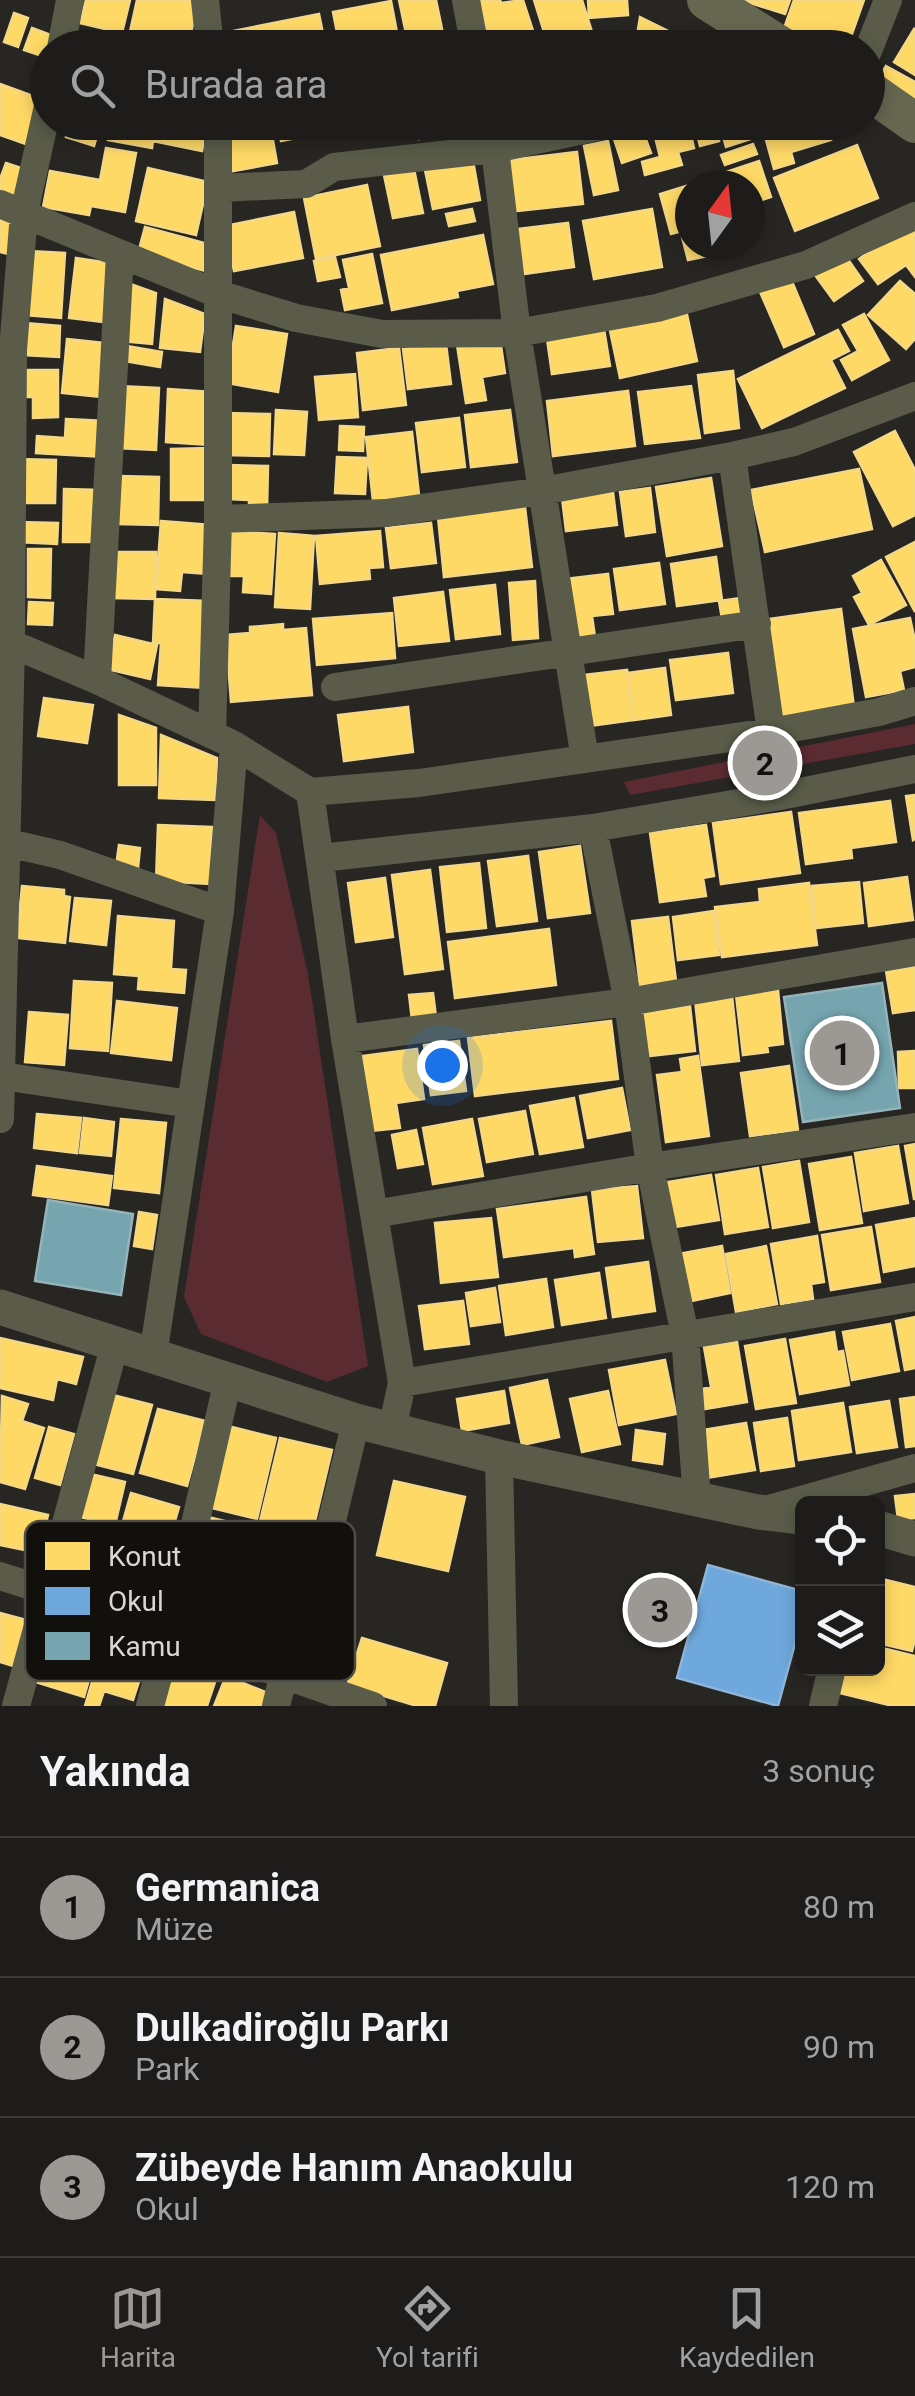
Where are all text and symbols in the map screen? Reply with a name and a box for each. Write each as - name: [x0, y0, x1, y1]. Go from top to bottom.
- search box: [30, 30, 885, 140]
- icon: search: [65, 58, 120, 113]
- text: Burada ara: [145, 63, 327, 107]
- north arrow: [675, 170, 765, 260]
- pin: 2: [732, 726, 798, 800]
- pin: 1: [810, 1016, 874, 1090]
- your location: [417, 1040, 468, 1091]
- map controls: [795, 1496, 885, 1676]
- button: locate: [795, 1496, 885, 1586]
- legend: [25, 1521, 355, 1681]
- text: Konut: [108, 1540, 181, 1573]
- pin: 3: [628, 1572, 692, 1648]
- text: Okul: [108, 1585, 164, 1618]
- button: layers: [795, 1586, 885, 1676]
- text: Kamu: [108, 1630, 181, 1663]
- text: Yakında: [40, 1747, 191, 1796]
- text: 3 sonuç: [762, 1752, 875, 1790]
- text: Germanica: [135, 1866, 320, 1910]
- text: 1: [63, 1888, 82, 1926]
- text: 80 m: [803, 1888, 875, 1926]
- text: Müze: [135, 1910, 213, 1948]
- text: Dulkadiroğlu Parkı: [135, 2006, 450, 2050]
- text: 2: [63, 2028, 82, 2066]
- text: 90 m: [803, 2028, 875, 2066]
- text: Park: [135, 2050, 199, 2088]
- text: Zübeyde Hanım Anaokulu: [135, 2146, 573, 2190]
- text: 3: [63, 2168, 82, 2206]
- text: 120 m: [785, 2168, 875, 2206]
- text: Okul: [135, 2190, 199, 2228]
- tab: Harita: [100, 2281, 176, 2374]
- tab: Yol tarifi: [376, 2281, 479, 2374]
- tab: Kaydedilen: [679, 2281, 815, 2374]

